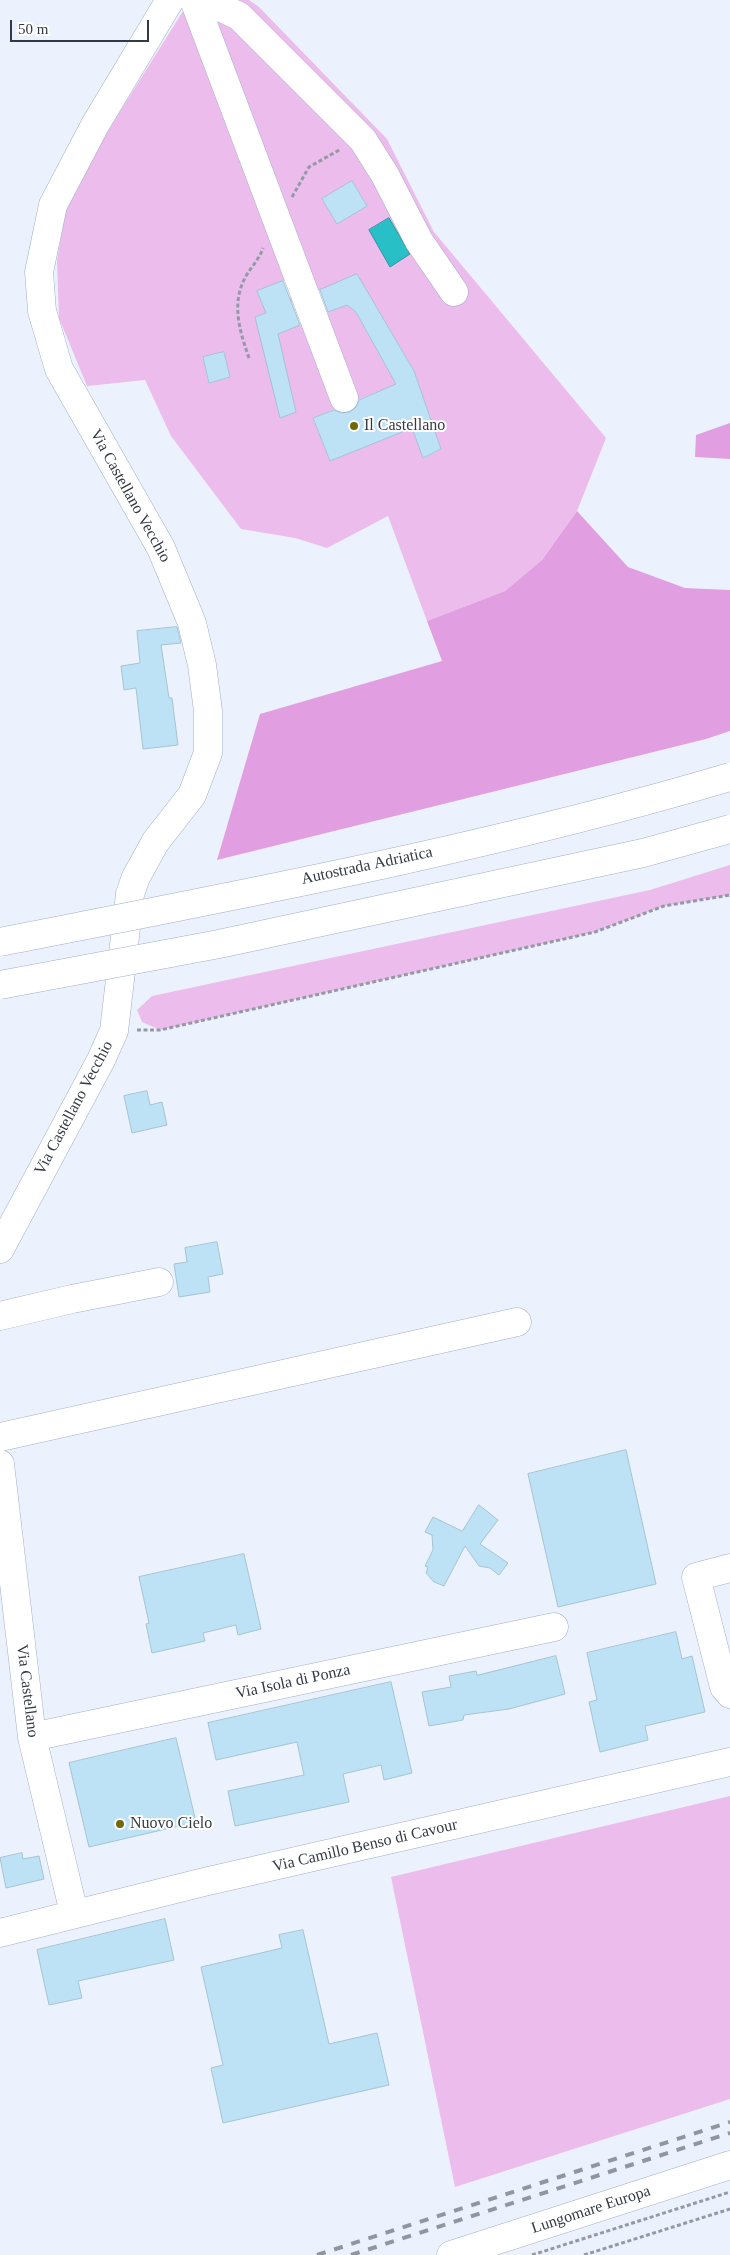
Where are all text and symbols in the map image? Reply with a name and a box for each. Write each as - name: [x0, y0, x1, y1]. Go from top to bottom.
- scale bar: [12, 10, 151, 42]
- text: 50 m: [18, 21, 48, 37]
- place label: Il Castellano: [364, 416, 445, 436]
- marker: Il Castellano: [348, 420, 360, 432]
- street label: Via Castellano Vecchio: [85, 426, 175, 566]
- street label: Autostrada Adriatica: [300, 843, 434, 889]
- street label: Via Castellano Vecchio: [30, 1038, 118, 1178]
- street label: Via Castellano: [12, 1643, 42, 1739]
- street label: Via Isola di Ponza: [234, 1660, 352, 1704]
- place label: Nuovo Cielo: [130, 1814, 212, 1834]
- street label: Via Camillo Benso di Cavour: [271, 1815, 459, 1877]
- marker: Nuovo Cielo: [114, 1818, 126, 1830]
- street label: Lungomare Europa: [529, 2182, 653, 2238]

